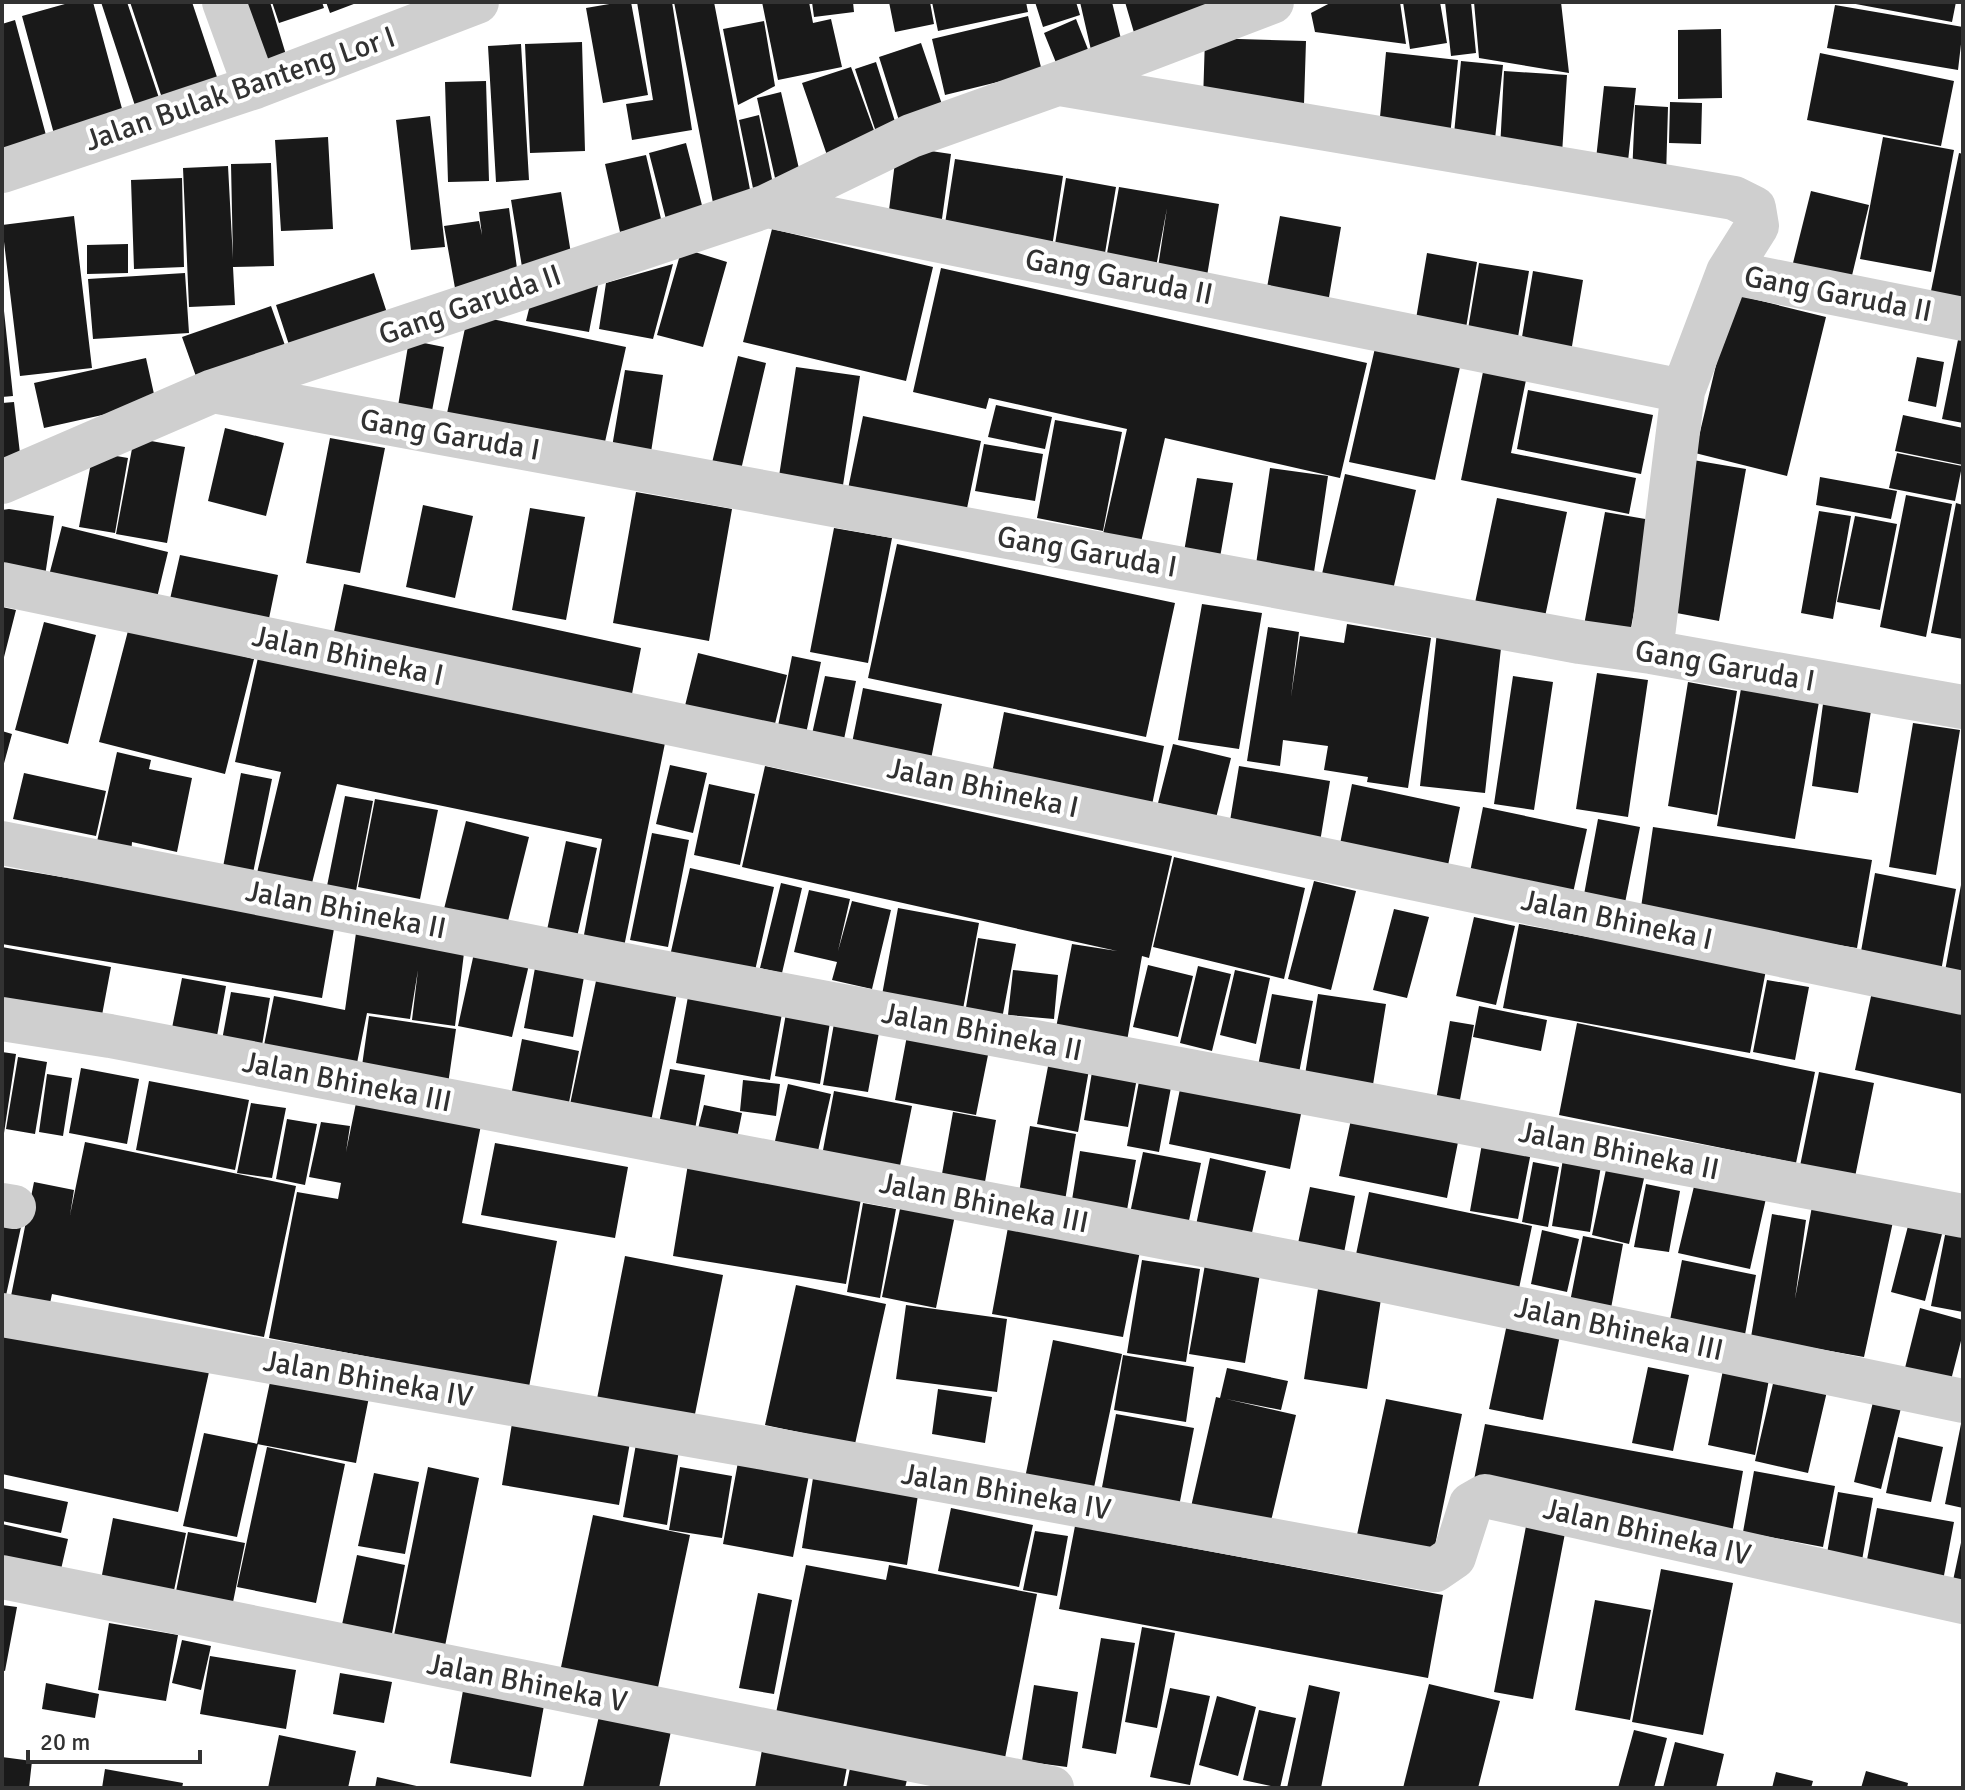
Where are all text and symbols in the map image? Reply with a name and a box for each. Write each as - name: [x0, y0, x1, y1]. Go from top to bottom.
- street label: Jalan Bulak Banteng Lor I: [80, 18, 400, 160]
- street label: Gang Garuda II: [1022, 241, 1216, 313]
- street label: Gang Garuda II: [374, 256, 566, 354]
- street label: Gang Garuda II: [1741, 258, 1935, 330]
- street label: Gang Garuda I: [357, 401, 543, 469]
- street label: Gang Garuda I: [994, 518, 1180, 586]
- street label: Jalan Bhineka I: [249, 618, 447, 694]
- street label: Gang Garuda I: [1632, 632, 1818, 700]
- street label: Jalan Bhineka I: [884, 750, 1082, 826]
- street label: Jalan Bhineka II: [243, 872, 449, 948]
- street label: Jalan Bhineka I: [1518, 882, 1716, 958]
- street label: Jalan Bhineka II: [879, 994, 1085, 1070]
- street label: Jalan Bhineka III: [239, 1044, 455, 1120]
- street label: Jalan Bhineka II: [1516, 1113, 1722, 1189]
- street label: Jalan Bhineka III: [876, 1165, 1092, 1241]
- street label: Jalan Bhineka III: [1511, 1289, 1727, 1369]
- street label: Jalan Bhineka IV: [260, 1342, 476, 1416]
- street label: Jalan Bhineka IV: [898, 1455, 1114, 1529]
- street label: Jalan Bhineka IV: [1540, 1490, 1754, 1574]
- street label: Jalan Bhineka V: [424, 1645, 630, 1721]
- scale bar: [28, 1714, 200, 1764]
- text: 20 m: [40, 1727, 90, 1757]

